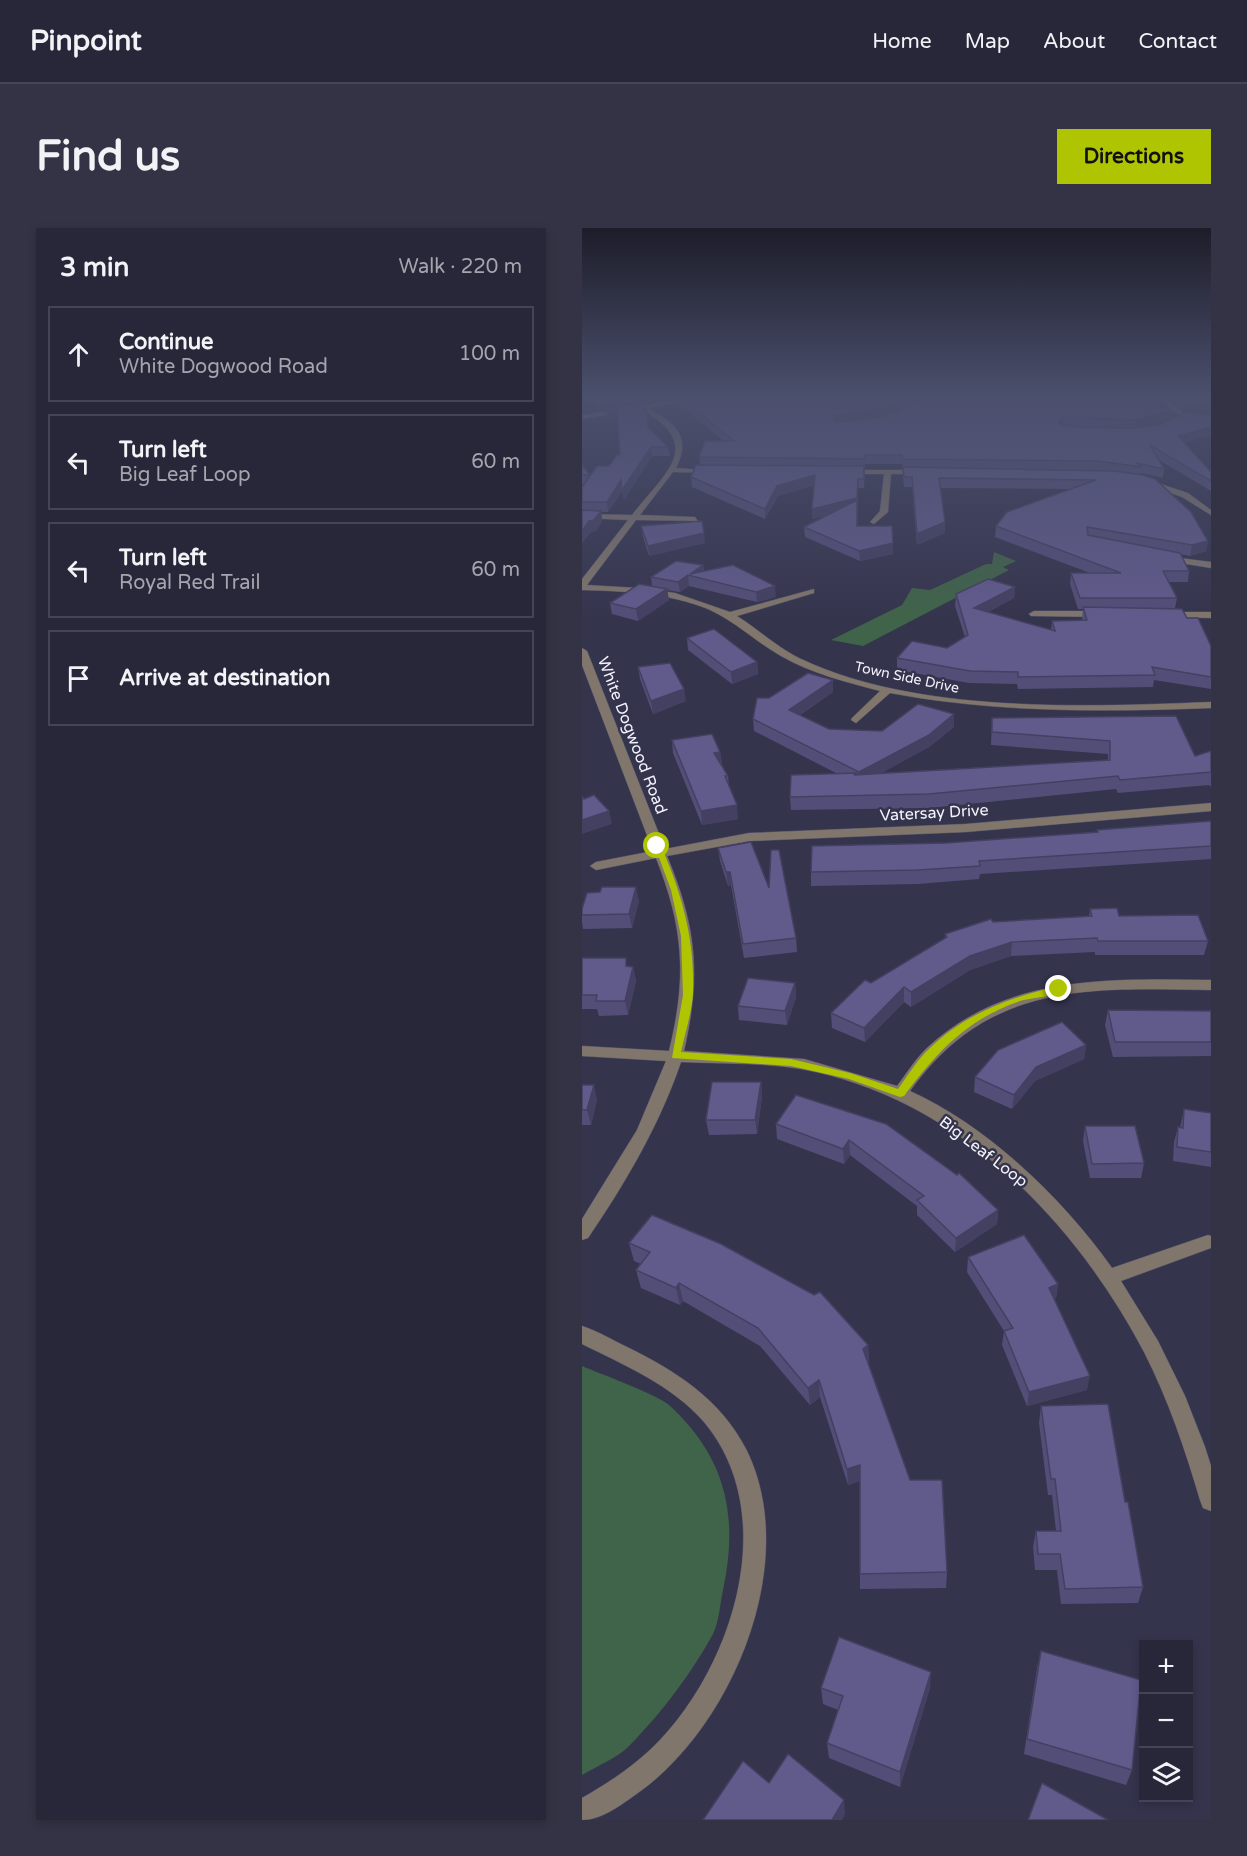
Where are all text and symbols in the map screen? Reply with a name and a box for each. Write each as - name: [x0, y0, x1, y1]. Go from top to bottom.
- text: Pinpoint: [30, 24, 142, 58]
- text: Home: [872, 29, 932, 54]
- text: Map: [965, 29, 1010, 54]
- text: About: [1043, 29, 1105, 54]
- text: Contact: [1138, 29, 1217, 54]
- button: Directions: [1057, 129, 1211, 184]
- text: Find us: [36, 131, 180, 182]
- text: 3 min: [60, 252, 129, 283]
- text: Walk · 220 m: [399, 255, 522, 279]
- text: Continue: [119, 329, 214, 355]
- icon: ahead: [62, 338, 95, 371]
- text: 100 m: [459, 342, 520, 366]
- text: White Dogwood Road: [119, 355, 328, 379]
- text: Turn left: [119, 437, 207, 463]
- icon: left: [62, 446, 95, 479]
- text: 60 m: [471, 450, 520, 474]
- text: Big Leaf Loop: [119, 463, 251, 487]
- text: Turn left: [119, 545, 207, 571]
- icon: left: [62, 554, 95, 587]
- text: 60 m: [471, 558, 520, 582]
- text: Royal Red Trail: [119, 571, 261, 595]
- street label: White Dogwood Road: [593, 654, 671, 817]
- street label: Town Side Drive: [853, 658, 961, 697]
- icon: arrive: [62, 662, 95, 695]
- text: Arrive at destination: [119, 665, 330, 691]
- street label: Vatersay Drive: [879, 800, 989, 826]
- route start: [643, 832, 669, 858]
- route end: [1045, 975, 1071, 1001]
- street label: Big Leaf Loop: [935, 1112, 1031, 1191]
- map controls: [1139, 1640, 1193, 1802]
- button: +: [1139, 1640, 1193, 1694]
- button: −: [1139, 1694, 1193, 1748]
- button: layers: [1139, 1748, 1193, 1802]

